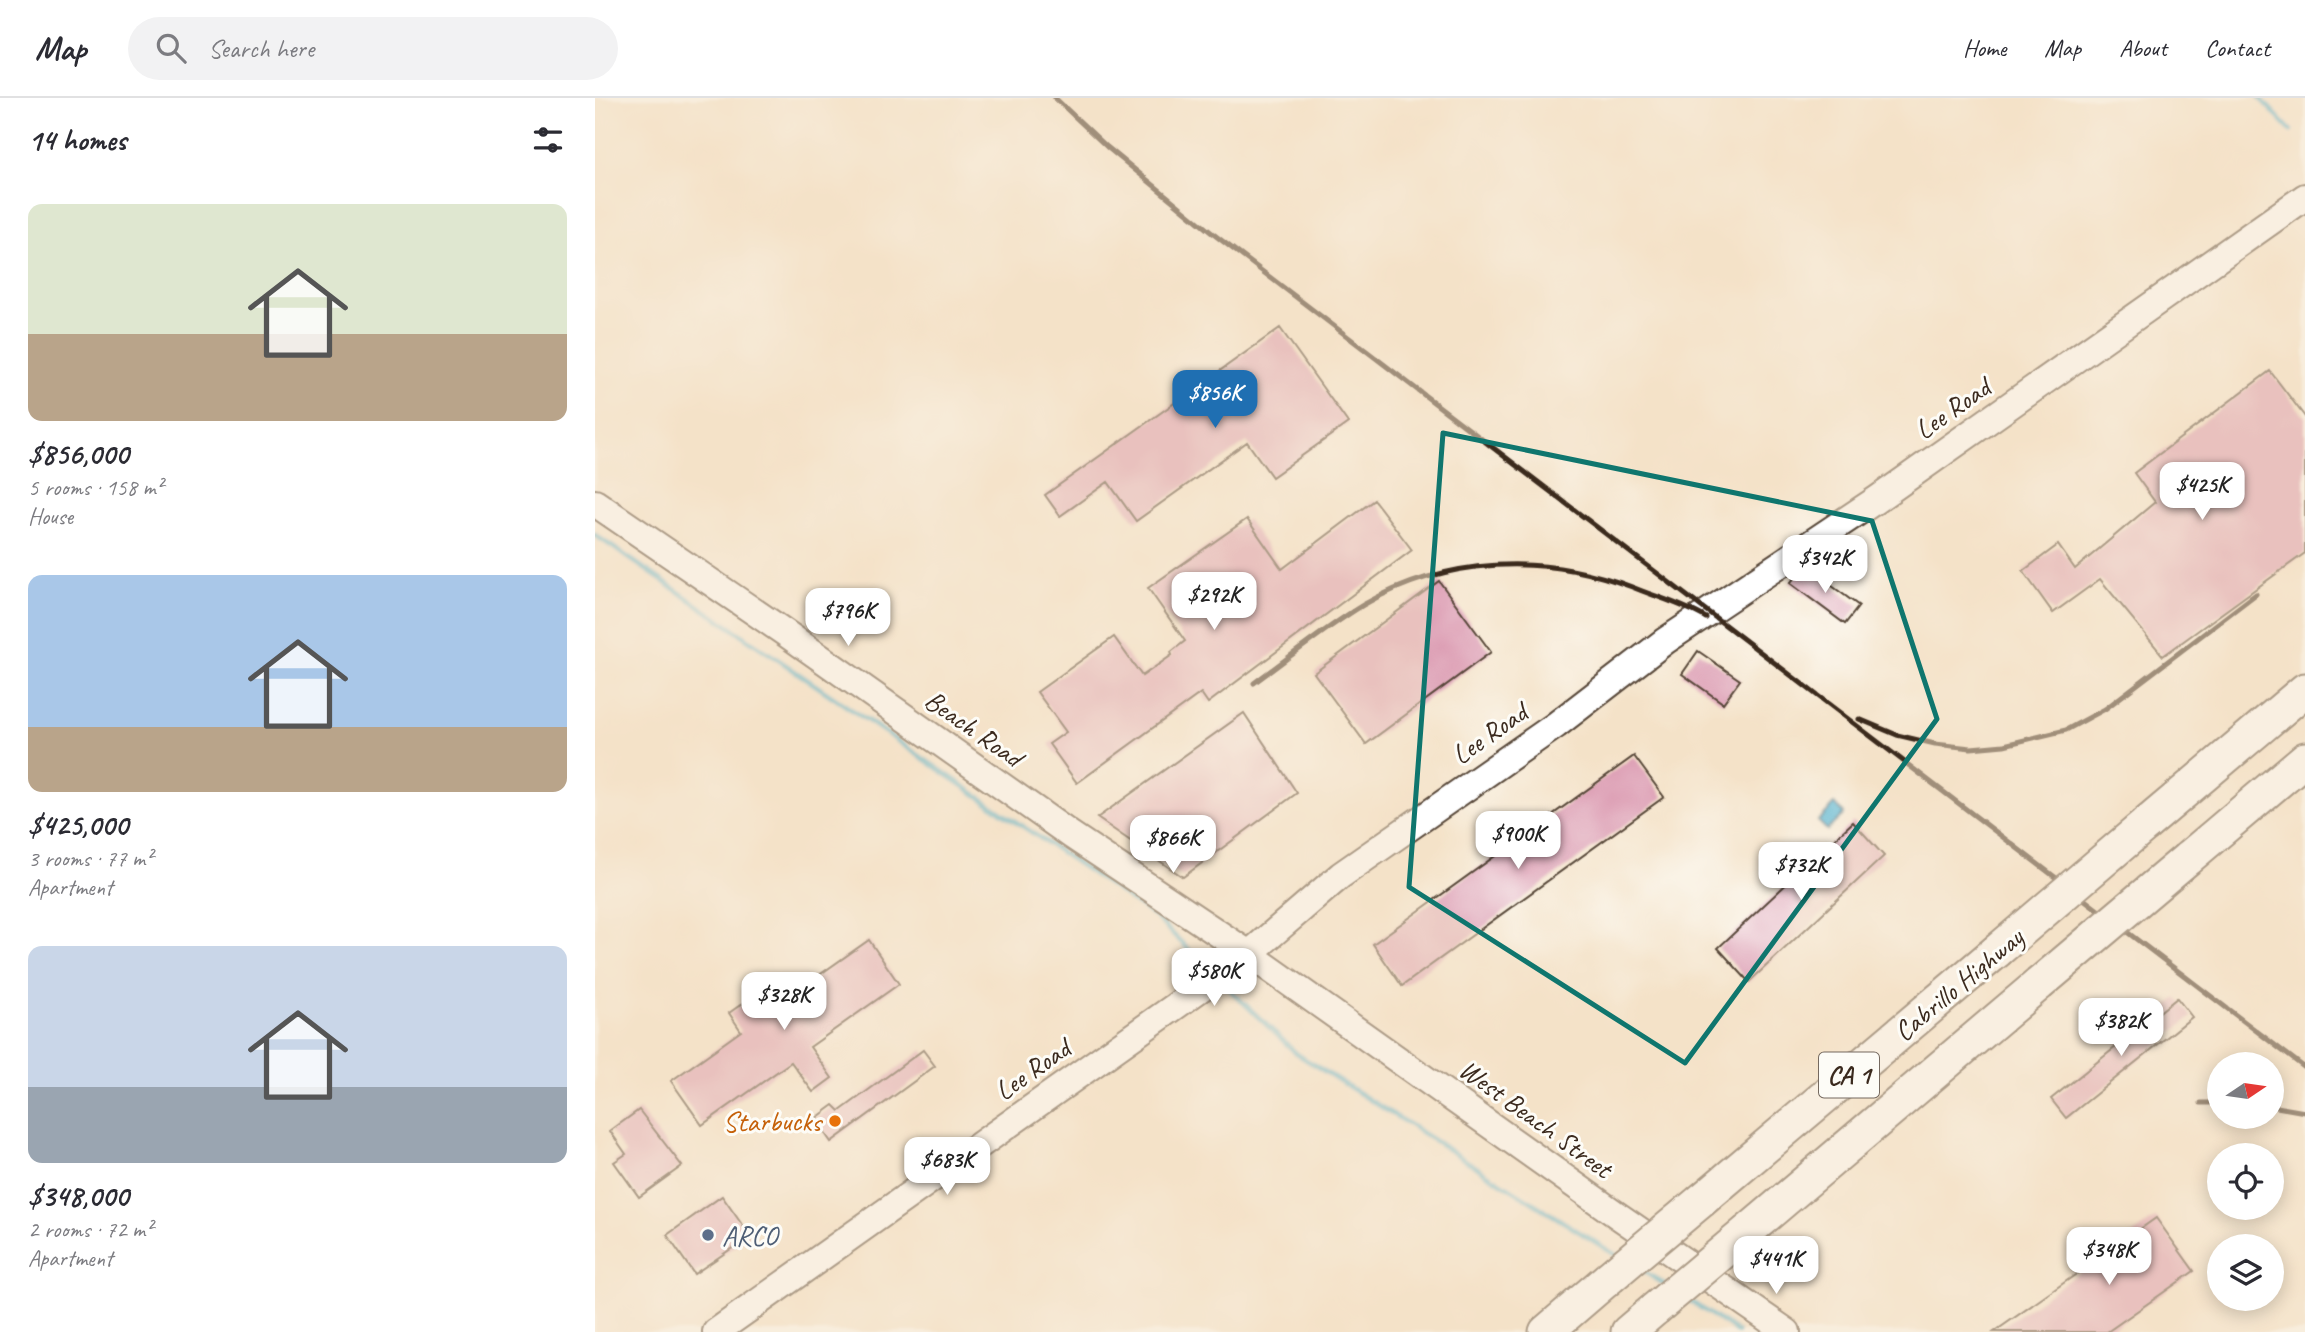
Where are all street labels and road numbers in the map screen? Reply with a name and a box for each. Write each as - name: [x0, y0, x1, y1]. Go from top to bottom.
- street label: Lee Road: [1908, 368, 2000, 447]
- street label: Beach Road: [918, 682, 1033, 777]
- street label: Lee Road: [1445, 693, 1537, 772]
- street label: Cabrillo Highway: [1886, 919, 2032, 1049]
- street label: Lee Road: [988, 1029, 1080, 1108]
- street label: West Beach Street: [1453, 1051, 1621, 1187]
- road number: CA 1: [1819, 1052, 1879, 1098]

